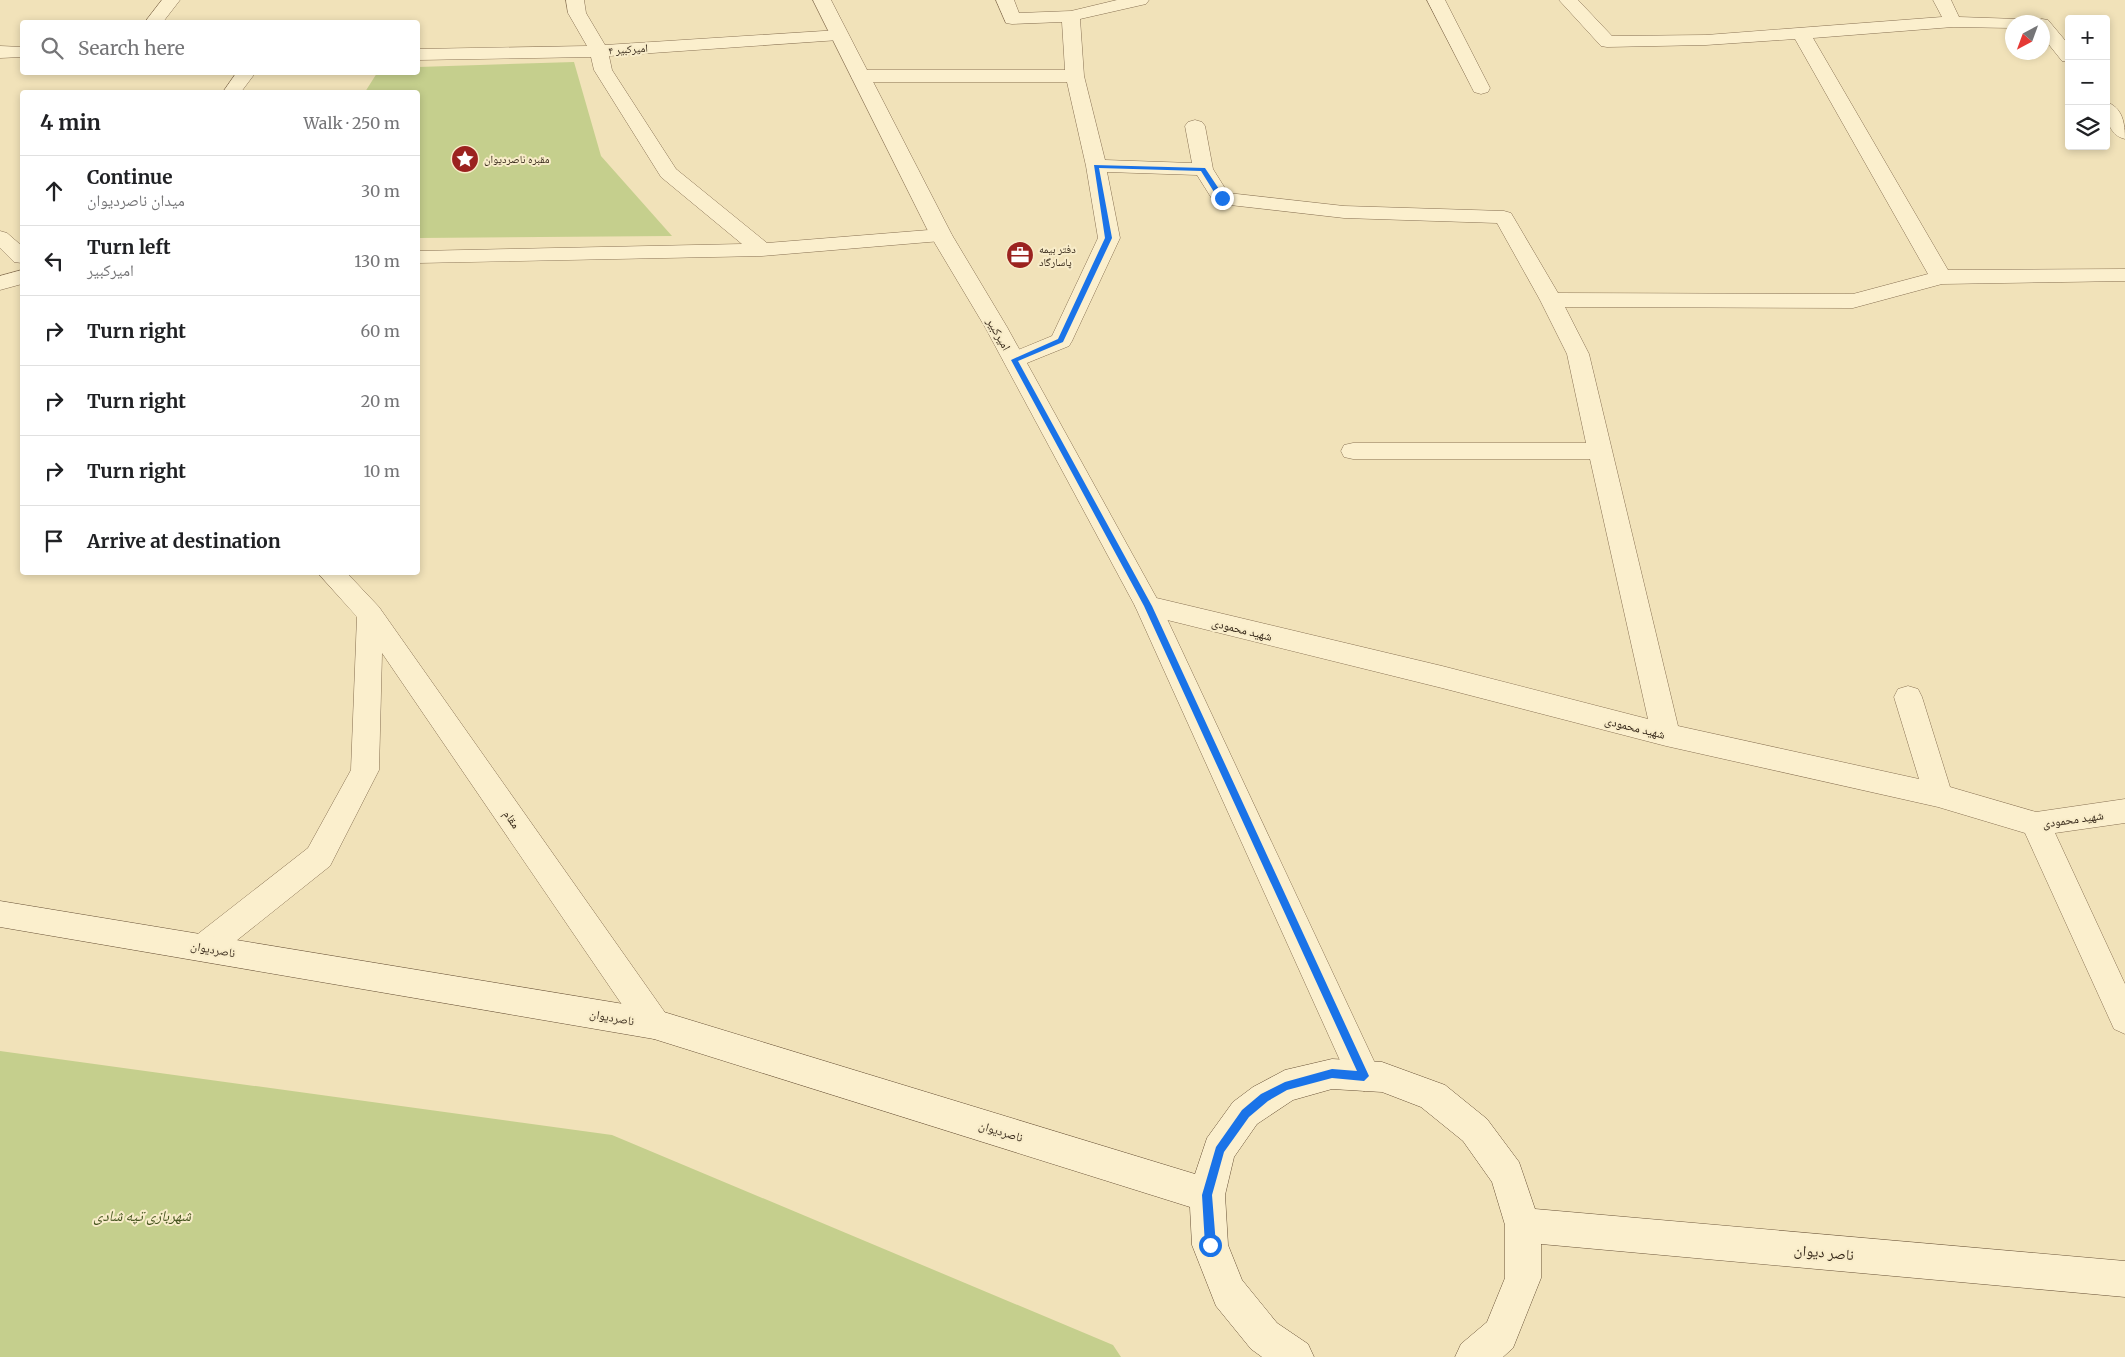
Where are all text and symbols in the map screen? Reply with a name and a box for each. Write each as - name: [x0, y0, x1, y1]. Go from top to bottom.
- north arrow: [2005, 15, 2050, 60]
- map controls: [2065, 15, 2110, 150]
- button: +: [2065, 15, 2110, 60]
- search box: [20, 20, 420, 75]
- icon: search: [38, 34, 66, 62]
- text: Search here: [78, 36, 185, 60]
- street label: امیرکبیر ۴: [608, 41, 648, 57]
- button: −: [2065, 60, 2110, 105]
- button: layers: [2065, 105, 2110, 150]
- text: 4 min: [40, 109, 101, 136]
- text: Walk · 250 m: [304, 113, 400, 133]
- place icon: مقبره ناصردیوان: [450, 144, 480, 174]
- place label: مقبره ناصردیوان: [484, 152, 549, 166]
- text: Continue: [87, 165, 173, 189]
- icon: ahead: [40, 177, 68, 205]
- text: 30 m: [361, 181, 400, 201]
- route end: [1211, 187, 1234, 210]
- text: میدان ناصردیوان: [87, 190, 185, 210]
- text: Turn left: [87, 235, 171, 259]
- office icon: دفتر بیمه پاسارگاد: [1005, 240, 1035, 270]
- place label: دفتر بیمه پاسارگاد: [1039, 242, 1076, 269]
- icon: left: [40, 247, 68, 275]
- text: 130 m: [354, 251, 400, 271]
- text: امیرکبیر: [87, 260, 134, 280]
- street label: امیرکبیر: [983, 314, 1014, 353]
- icon: right: [40, 317, 68, 345]
- text: Turn right: [87, 319, 186, 343]
- text: 60 m: [360, 321, 400, 341]
- icon: right: [40, 387, 68, 415]
- text: Turn right: [87, 389, 186, 413]
- text: 20 m: [361, 391, 400, 411]
- icon: right: [40, 457, 68, 485]
- text: Turn right: [87, 459, 186, 483]
- text: 10 m: [363, 461, 400, 481]
- icon: arrive: [40, 527, 68, 555]
- text: Arrive at destination: [87, 529, 281, 553]
- street label: شهید محمودی: [1210, 614, 1274, 644]
- street label: شهید محمودی: [1603, 712, 1667, 742]
- street label: مقام: [500, 807, 524, 832]
- street label: شهید محمودی: [2041, 807, 2105, 831]
- street label: ناصردیوان: [189, 938, 237, 961]
- street label: ناصردیوان: [588, 1006, 636, 1029]
- street label: ناصردیوان: [977, 1117, 1025, 1145]
- park label: شهربازی تپه شادی: [93, 1206, 191, 1225]
- route start: [1199, 1234, 1222, 1257]
- street label: ناصر دیوان: [1793, 1240, 1855, 1265]

